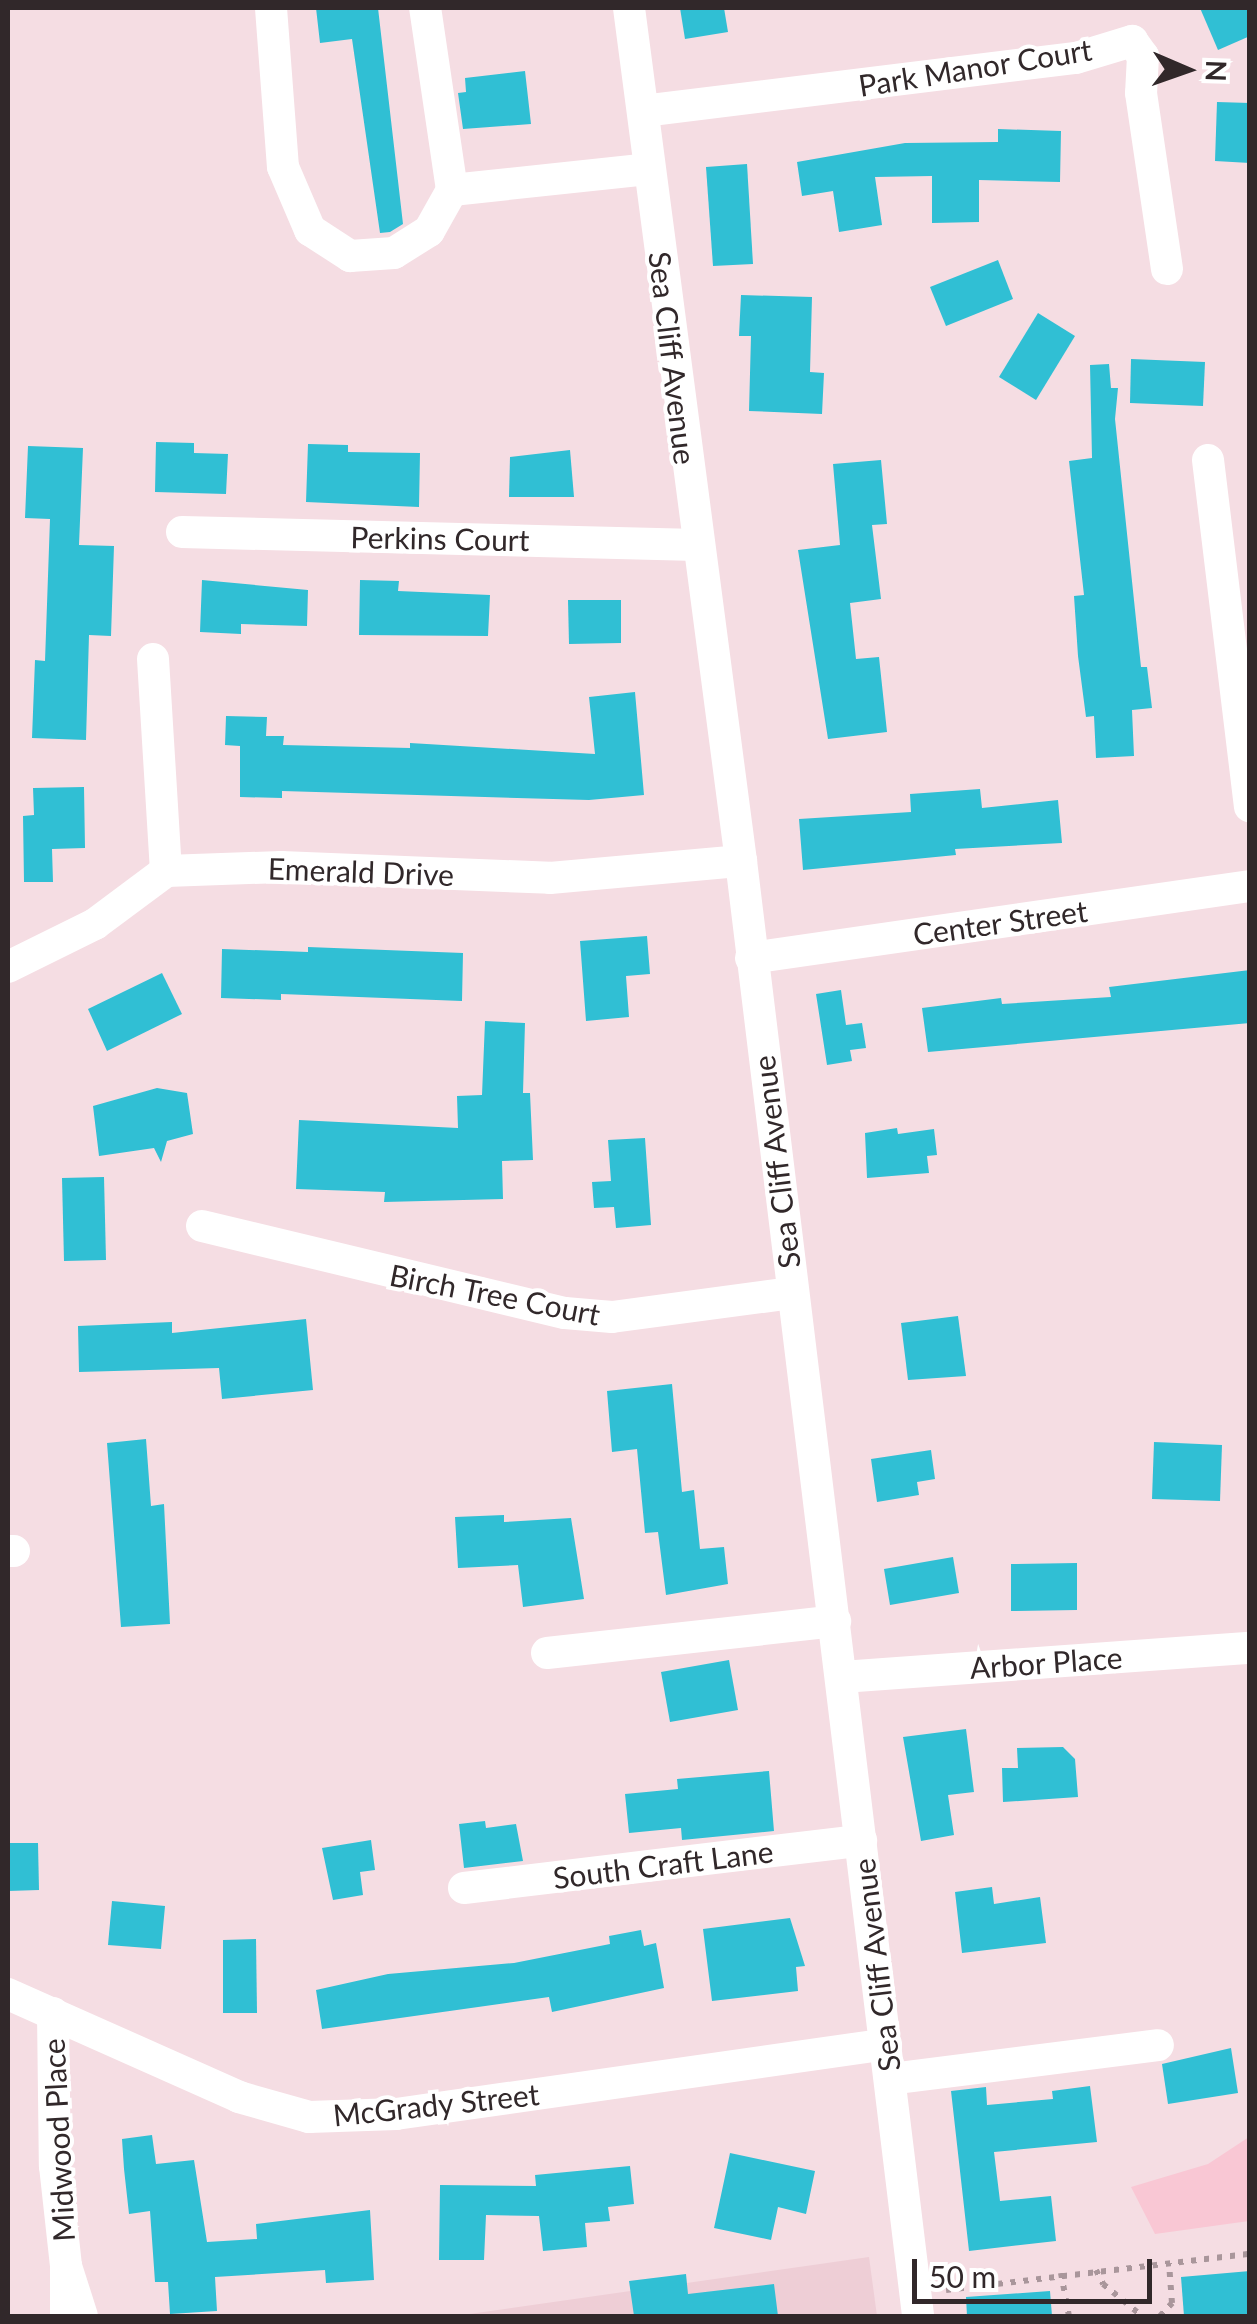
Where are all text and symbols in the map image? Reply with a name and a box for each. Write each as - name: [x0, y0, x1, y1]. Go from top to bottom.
- north arrow: [1137, 20, 1237, 120]
- street label: Park Manor Court: [856, 31, 1094, 103]
- text: N: [1200, 60, 1234, 82]
- street label: Sea Cliff Avenue: [642, 249, 704, 467]
- street label: Perkins Court: [350, 518, 530, 558]
- street label: Emerald Drive: [267, 850, 455, 892]
- street label: Center Street: [910, 892, 1090, 952]
- street label: Sea Cliff Avenue: [745, 1053, 807, 1271]
- street label: Birch Tree Court: [386, 1256, 604, 1332]
- street label: Arbor Place: [968, 1639, 1124, 1685]
- street label: South Craft Lane: [551, 1833, 775, 1895]
- street label: Sea Cliff Avenue: [845, 1856, 907, 2074]
- street label: Midwood Place: [35, 2038, 81, 2242]
- street label: McGrady Street: [331, 2075, 541, 2133]
- scale bar: [917, 2239, 1157, 2301]
- text: 50 m: [929, 2258, 996, 2294]

